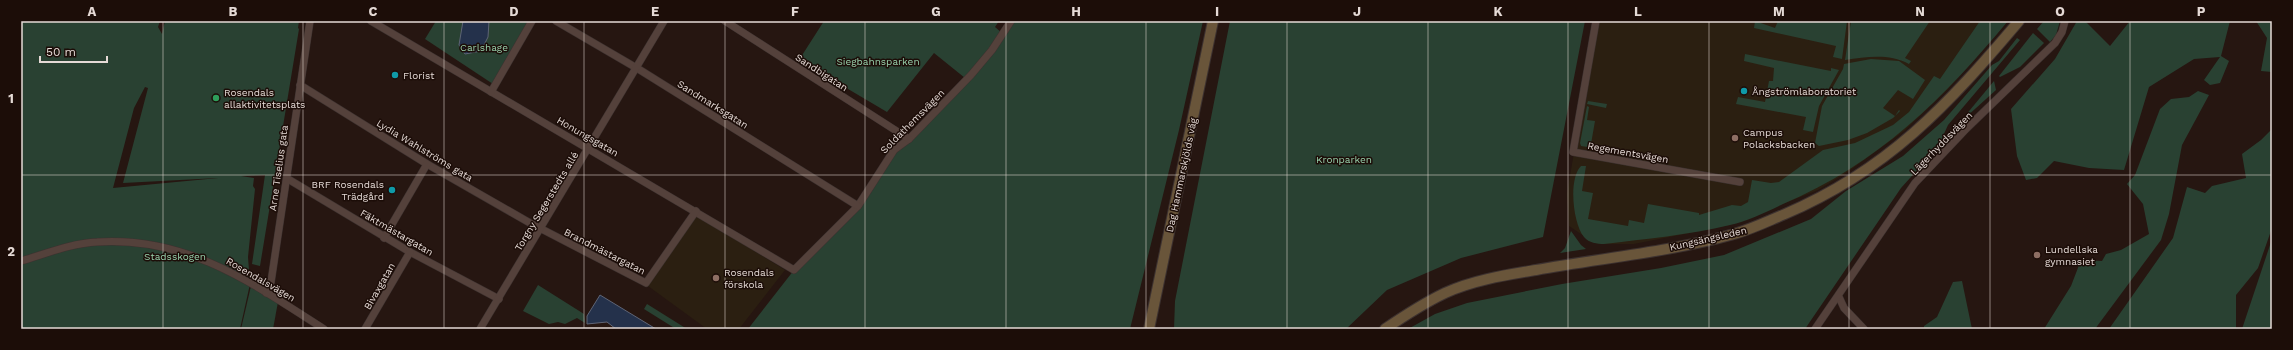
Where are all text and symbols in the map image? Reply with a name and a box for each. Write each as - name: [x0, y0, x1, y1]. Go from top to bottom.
- text: A: [88, 4, 97, 19]
- text: B: [229, 4, 238, 19]
- text: C: [369, 4, 378, 19]
- text: D: [509, 4, 519, 19]
- text: E: [651, 4, 659, 19]
- text: F: [791, 4, 799, 19]
- text: G: [931, 4, 941, 19]
- text: H: [1071, 4, 1081, 19]
- text: I: [1215, 4, 1219, 19]
- text: J: [1353, 4, 1361, 19]
- text: K: [1493, 4, 1503, 19]
- text: L: [1634, 4, 1642, 19]
- text: M: [1773, 4, 1785, 19]
- text: N: [1915, 4, 1925, 19]
- text: O: [2055, 4, 2065, 19]
- text: P: [2197, 4, 2206, 19]
- scale bar: [40, 38, 107, 64]
- park label: Carlshage: [460, 42, 508, 53]
- text: 50 m: [46, 45, 76, 59]
- street label: Sandbigatan: [793, 51, 850, 93]
- park label: Siegbahnsparken: [836, 56, 920, 67]
- marker: Florist: [390, 70, 400, 80]
- place label: Florist: [403, 70, 435, 81]
- street label: Sandmarksgatan: [675, 78, 750, 131]
- marker: Ångströmlaboratoriet: [1739, 86, 1749, 96]
- place label: Ångströmlaboratoriet: [1752, 86, 1857, 97]
- place label: Rosendals allaktivitetsplats: [224, 87, 305, 110]
- street label: Soldathemsvägen: [878, 87, 947, 156]
- text: 1: [8, 91, 14, 106]
- marker: Rosendals allaktivitetsplats: [211, 93, 221, 103]
- street label: Lägerhyddsvägen: [1908, 109, 1974, 177]
- street label: Honungsgatan: [555, 114, 620, 159]
- street label: Dag Hammarskjölds väg: [1164, 116, 1199, 233]
- street label: Lydia Wahlströms gata: [375, 117, 475, 184]
- street label: Arne Tiselius gata: [267, 124, 290, 212]
- place label: Campus Polacksbacken: [1743, 127, 1815, 150]
- marker: Campus Polacksbacken: [1730, 133, 1740, 143]
- street label: Regementsvägen: [1587, 140, 1669, 165]
- street label: Torgny Segerstedts allé: [512, 150, 580, 253]
- park label: Kronparken: [1316, 154, 1372, 165]
- place label: BRF Rosendals Trädgård: [312, 179, 384, 202]
- marker: BRF Rosendals Trädgård: [387, 185, 397, 195]
- street label: Fäktmästargatan: [358, 207, 435, 258]
- street label: Kungsängsleden: [1669, 224, 1748, 253]
- street label: Brandmästargatan: [562, 226, 647, 277]
- text: 2: [7, 244, 15, 259]
- place label: Lundellska gymnasiet: [2045, 244, 2098, 267]
- marker: Lundellska gymnasiet: [2032, 250, 2042, 260]
- park label: Stadsskogen: [144, 251, 206, 262]
- street label: Rosendalsvägen: [224, 255, 297, 304]
- street label: Bivaxgatan: [362, 261, 397, 312]
- place label: Rosendals förskola: [724, 267, 774, 290]
- marker: Rosendals förskola: [711, 273, 721, 283]

